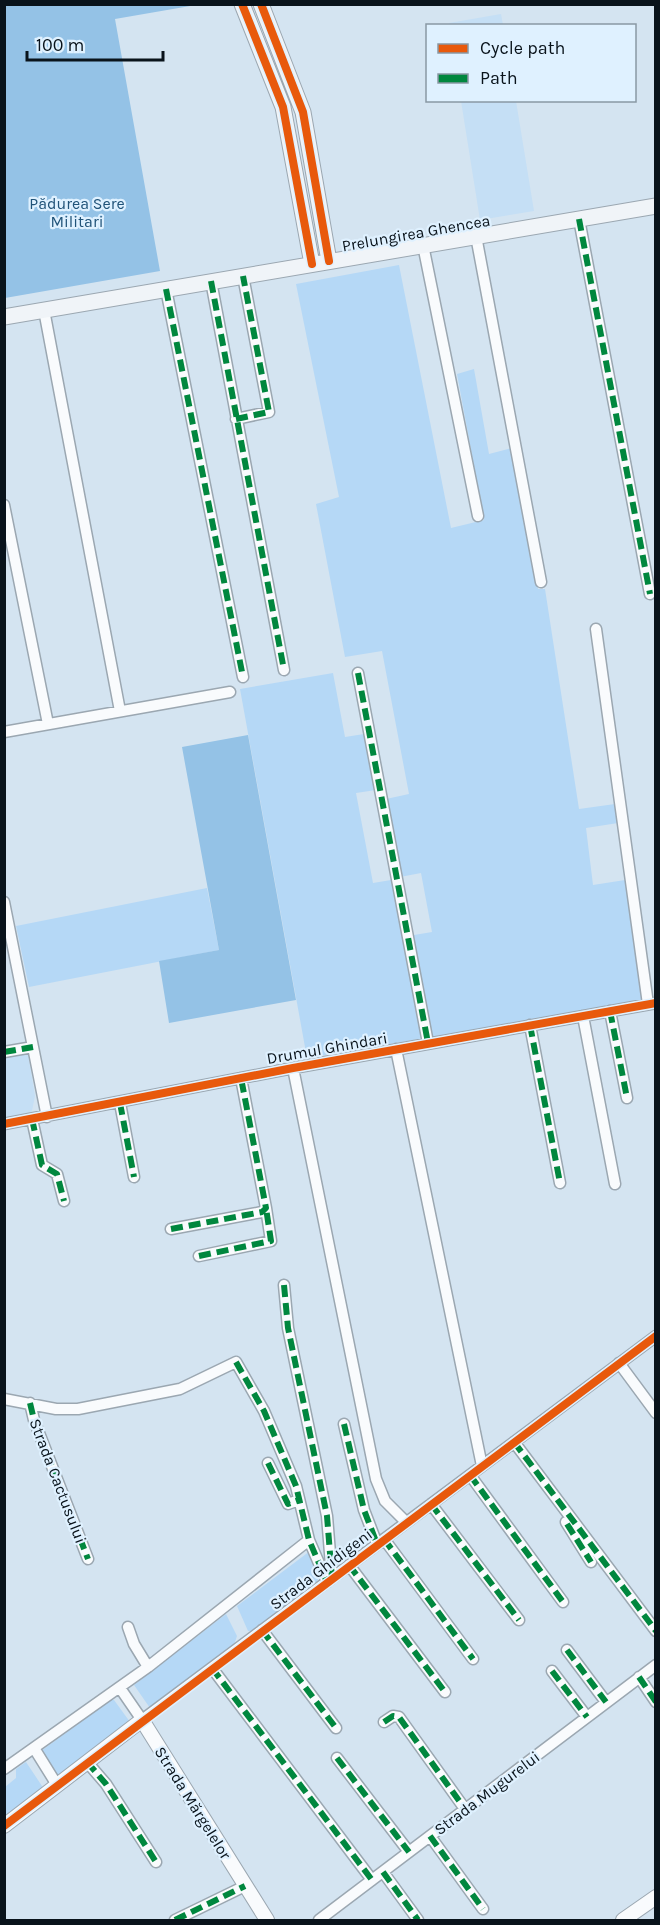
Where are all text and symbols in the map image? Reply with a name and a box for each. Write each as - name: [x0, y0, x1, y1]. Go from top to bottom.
- scale bar: [27, 24, 164, 62]
- legend: [426, 24, 636, 102]
- text: 100 m: [36, 34, 84, 56]
- text: Cycle path: [480, 37, 565, 59]
- text: Path: [480, 67, 518, 89]
- park label: Pădurea Sere Militari: [29, 194, 125, 231]
- street label: Prelungirea Ghencea: [340, 211, 492, 255]
- street label: Drumul Ghindari: [265, 1028, 389, 1068]
- street label: Strada Cactusului: [25, 1416, 91, 1546]
- street label: Strada Ghidigeni: [266, 1524, 376, 1614]
- street label: Strada Mărgelelor: [151, 1743, 235, 1863]
- street label: Strada Mugurelui: [430, 1747, 544, 1839]

